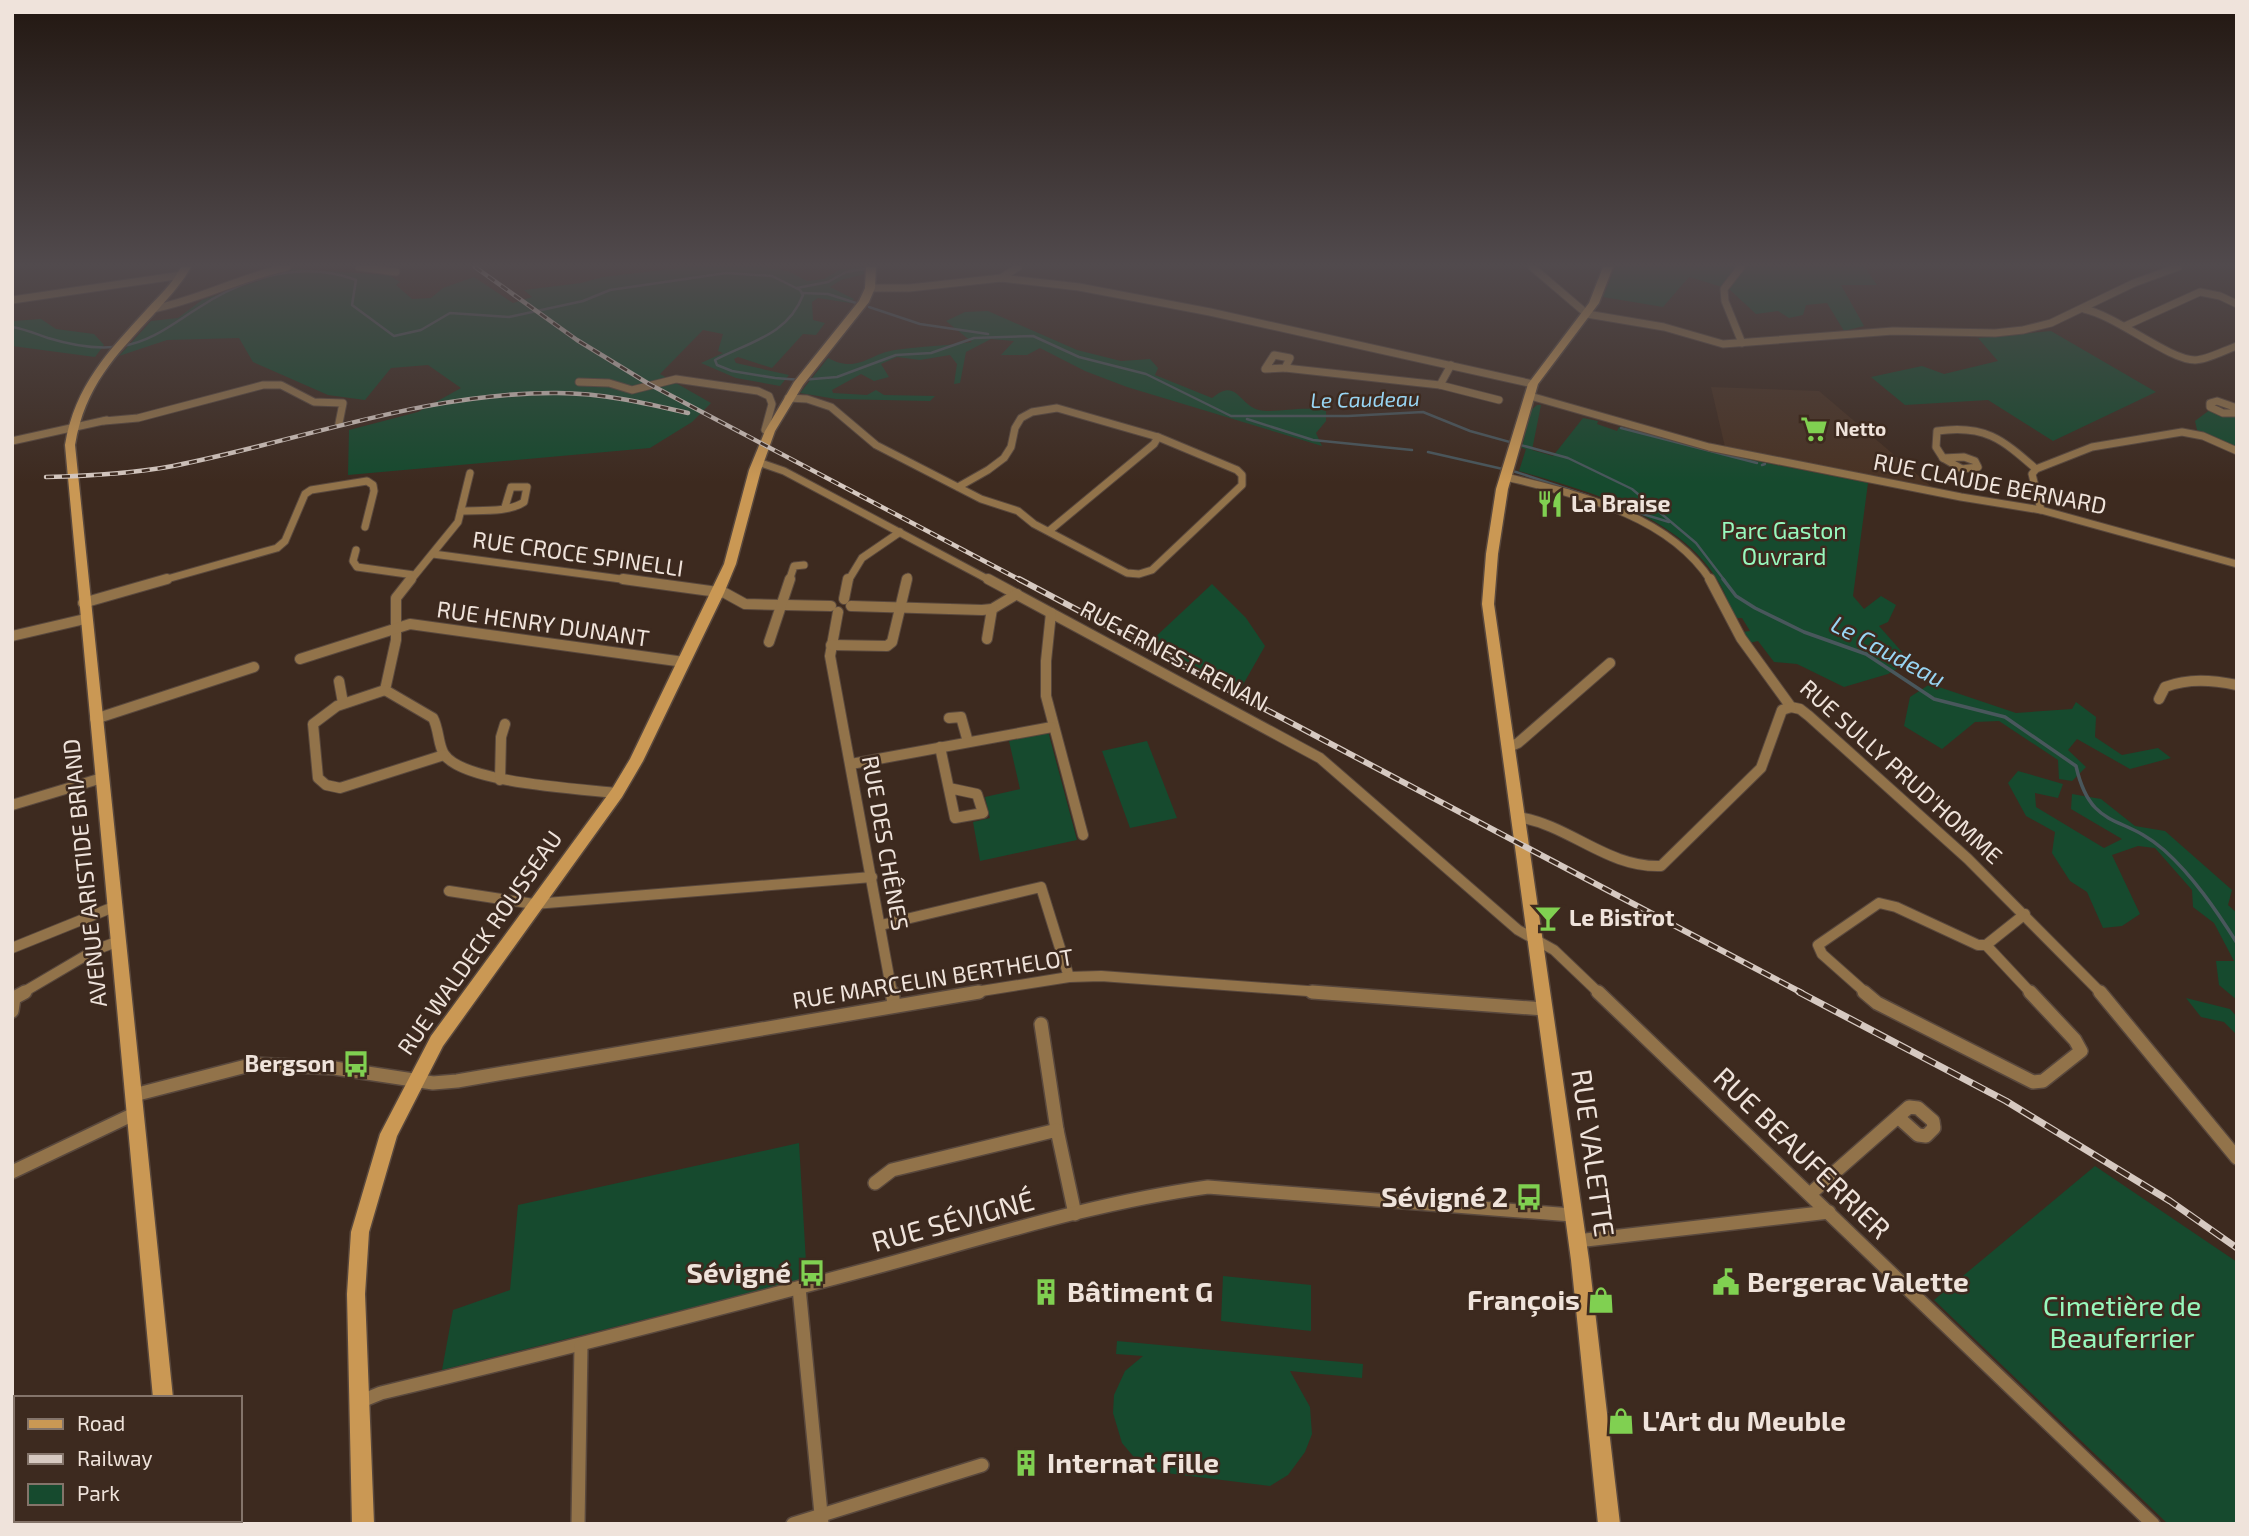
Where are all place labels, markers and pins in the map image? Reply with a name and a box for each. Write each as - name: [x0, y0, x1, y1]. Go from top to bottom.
- supermarket icon: Netto: [1799, 414, 1829, 444]
- place label: Netto: [1835, 417, 1886, 440]
- restaurant icon: La Braise: [1535, 489, 1565, 519]
- place label: La Braise: [1571, 489, 1671, 517]
- bar icon: Le Bistrot: [1533, 903, 1563, 933]
- place label: Le Bistrot: [1569, 903, 1675, 931]
- place label: Bergson: [245, 1049, 335, 1077]
- bus stop icon: Bergson: [341, 1049, 371, 1079]
- place label: Sévigné 2: [1381, 1179, 1508, 1213]
- bus stop icon: Sévigné 2: [1514, 1182, 1544, 1212]
- place label: Sévigné: [686, 1255, 791, 1289]
- bus stop icon: Sévigné: [797, 1258, 827, 1288]
- place label: Bergerac Valette: [1747, 1264, 1969, 1298]
- public building icon: Bergerac Valette: [1711, 1267, 1741, 1297]
- place label: Bâtiment G: [1067, 1274, 1213, 1308]
- building icon: Bâtiment G: [1031, 1277, 1061, 1307]
- place label: François: [1467, 1282, 1580, 1317]
- shop icon: François: [1586, 1285, 1616, 1315]
- place label: L'Art du Meuble: [1642, 1403, 1846, 1437]
- shop icon: L'Art du Meuble: [1606, 1406, 1636, 1436]
- place label: Internat Fille: [1047, 1445, 1219, 1479]
- building icon: Internat Fille: [1011, 1448, 1041, 1478]

